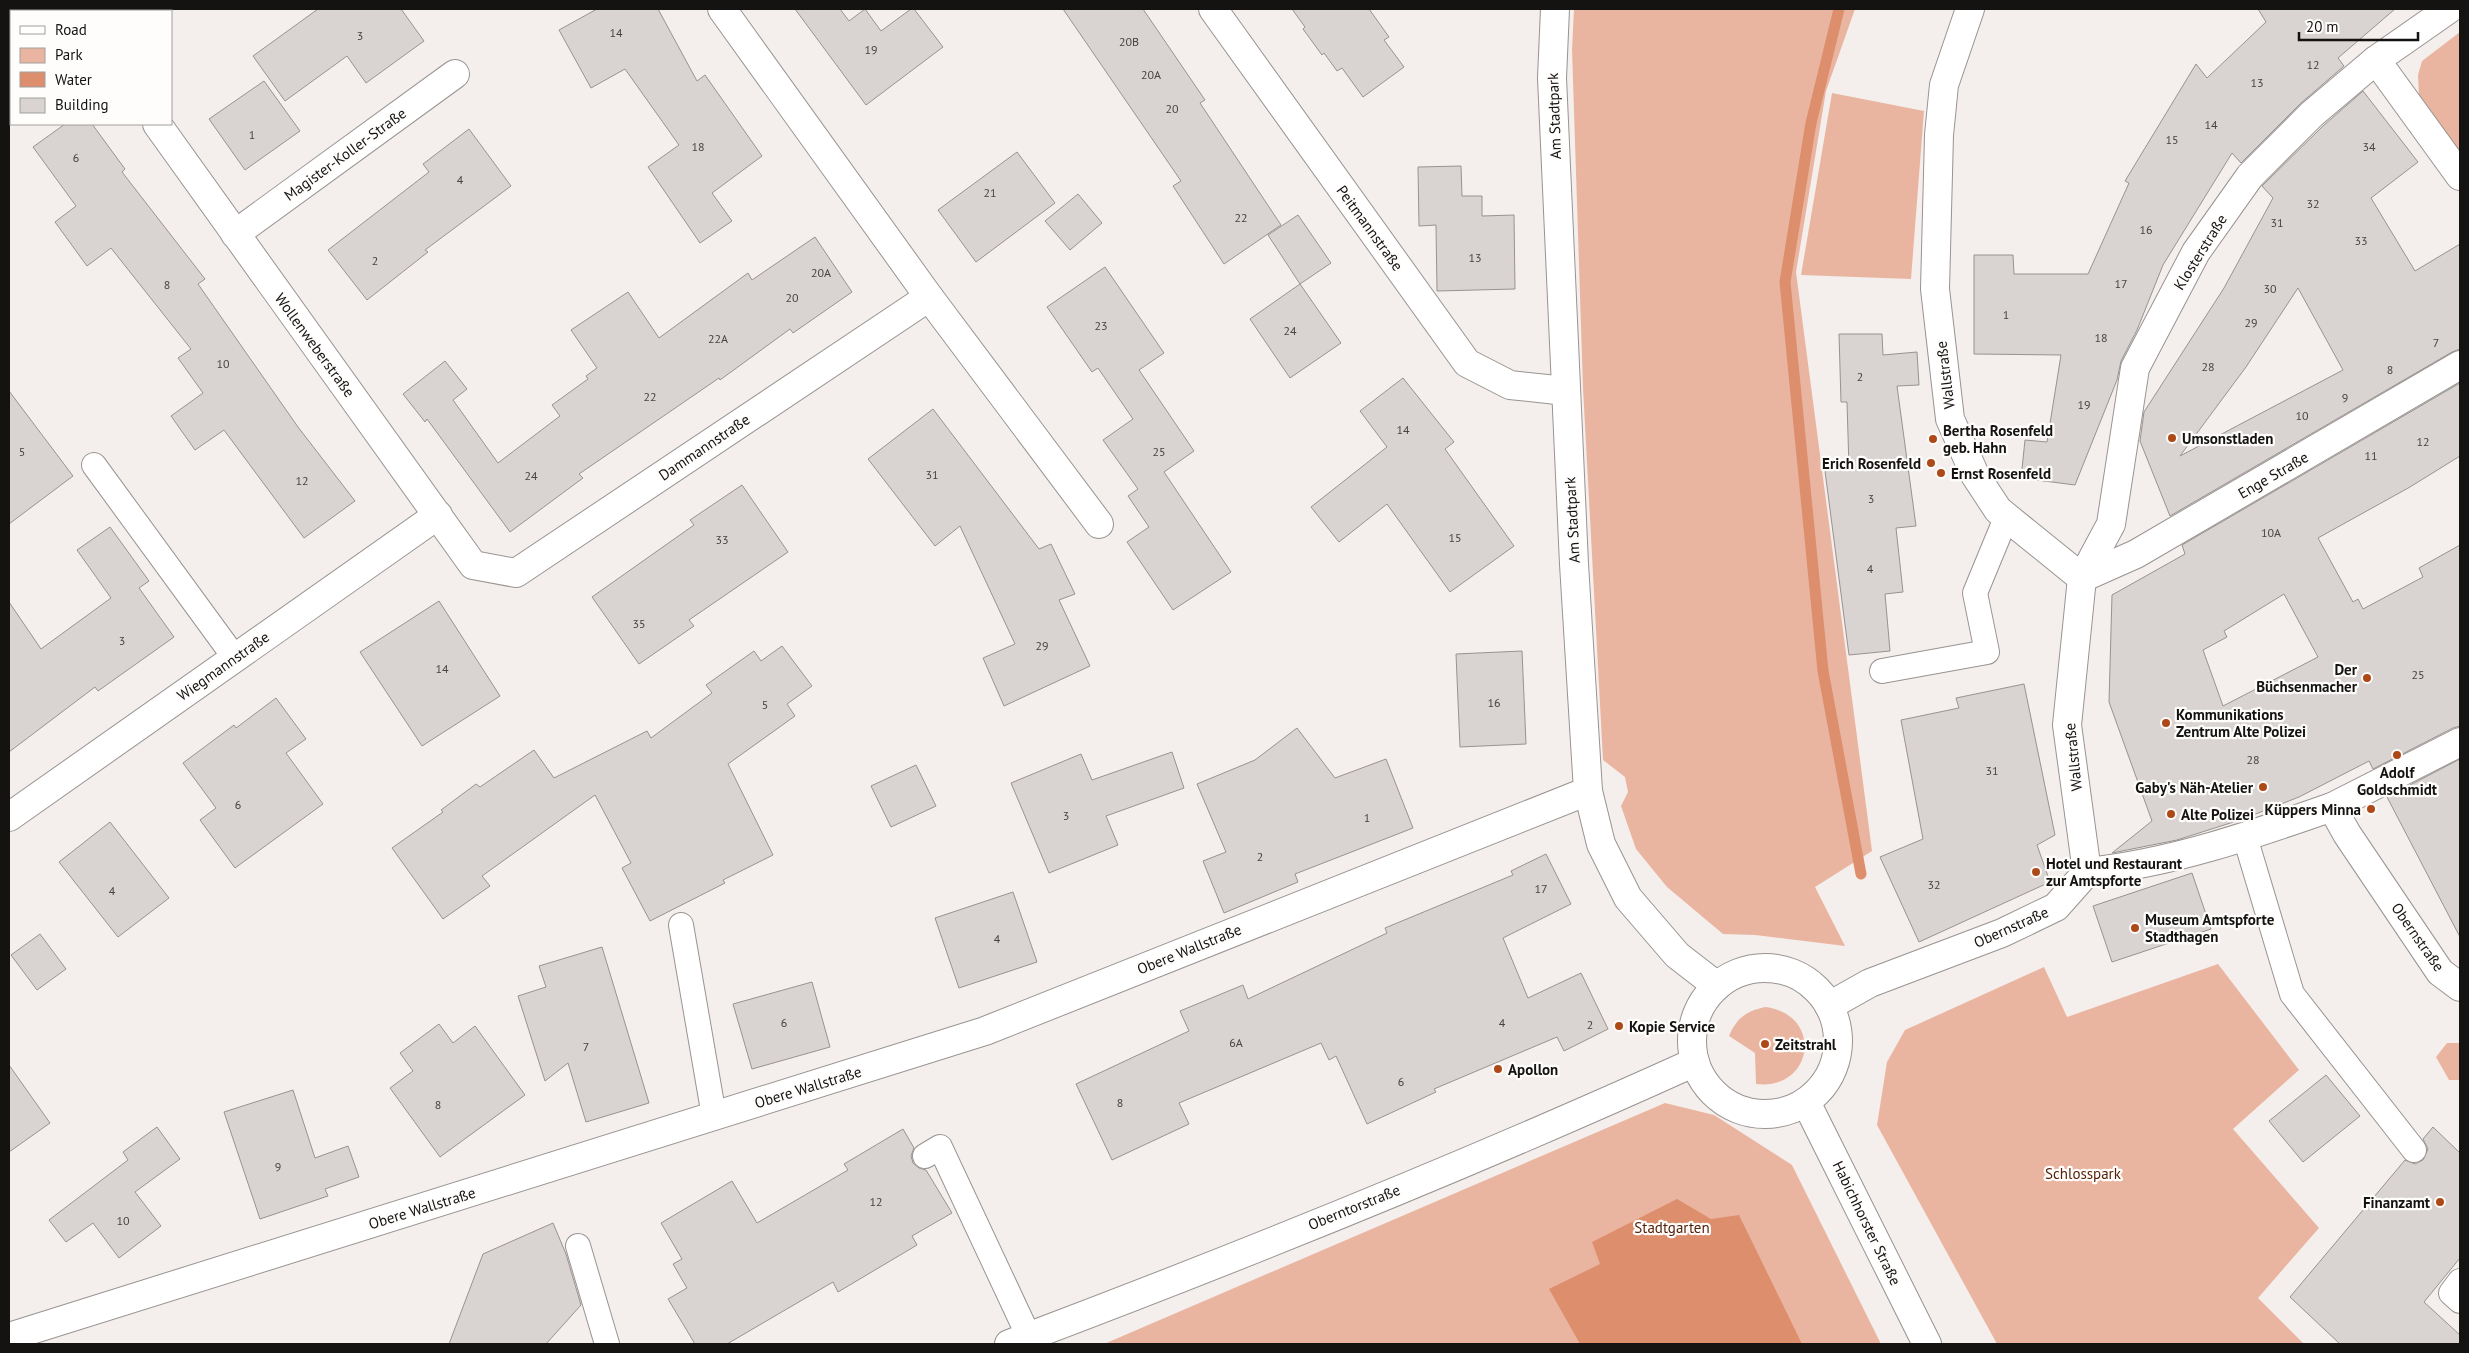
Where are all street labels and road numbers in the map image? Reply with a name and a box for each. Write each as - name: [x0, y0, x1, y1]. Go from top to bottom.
- street label: Am Stadtpark: [1543, 72, 1565, 160]
- street label: Magister-Koller-Straße: [280, 103, 410, 205]
- street label: Peitmannstraße: [1333, 182, 1407, 274]
- street label: Klosterstraße: [2169, 211, 2231, 293]
- street label: Wollenweberstraße: [271, 289, 359, 401]
- street label: Wallstraße: [1931, 340, 1959, 410]
- street label: Dammannstraße: [655, 410, 753, 484]
- street label: Enge Straße: [2234, 447, 2312, 503]
- street label: Am Stadtpark: [1560, 476, 1584, 564]
- street label: Wiegmannstraße: [173, 627, 273, 705]
- street label: Wallstraße: [2060, 722, 2086, 792]
- street label: Obernstraße: [2387, 899, 2449, 975]
- street label: Obernstraße: [1971, 902, 2051, 952]
- street label: Obere Wallstraße: [1134, 919, 1244, 979]
- street label: Obere Wallstraße: [752, 1062, 864, 1112]
- street label: Habichhorster Straße: [1829, 1158, 1905, 1288]
- street label: Oberntorstraße: [1305, 1180, 1403, 1234]
- street label: Obere Wallstraße: [366, 1183, 478, 1233]

